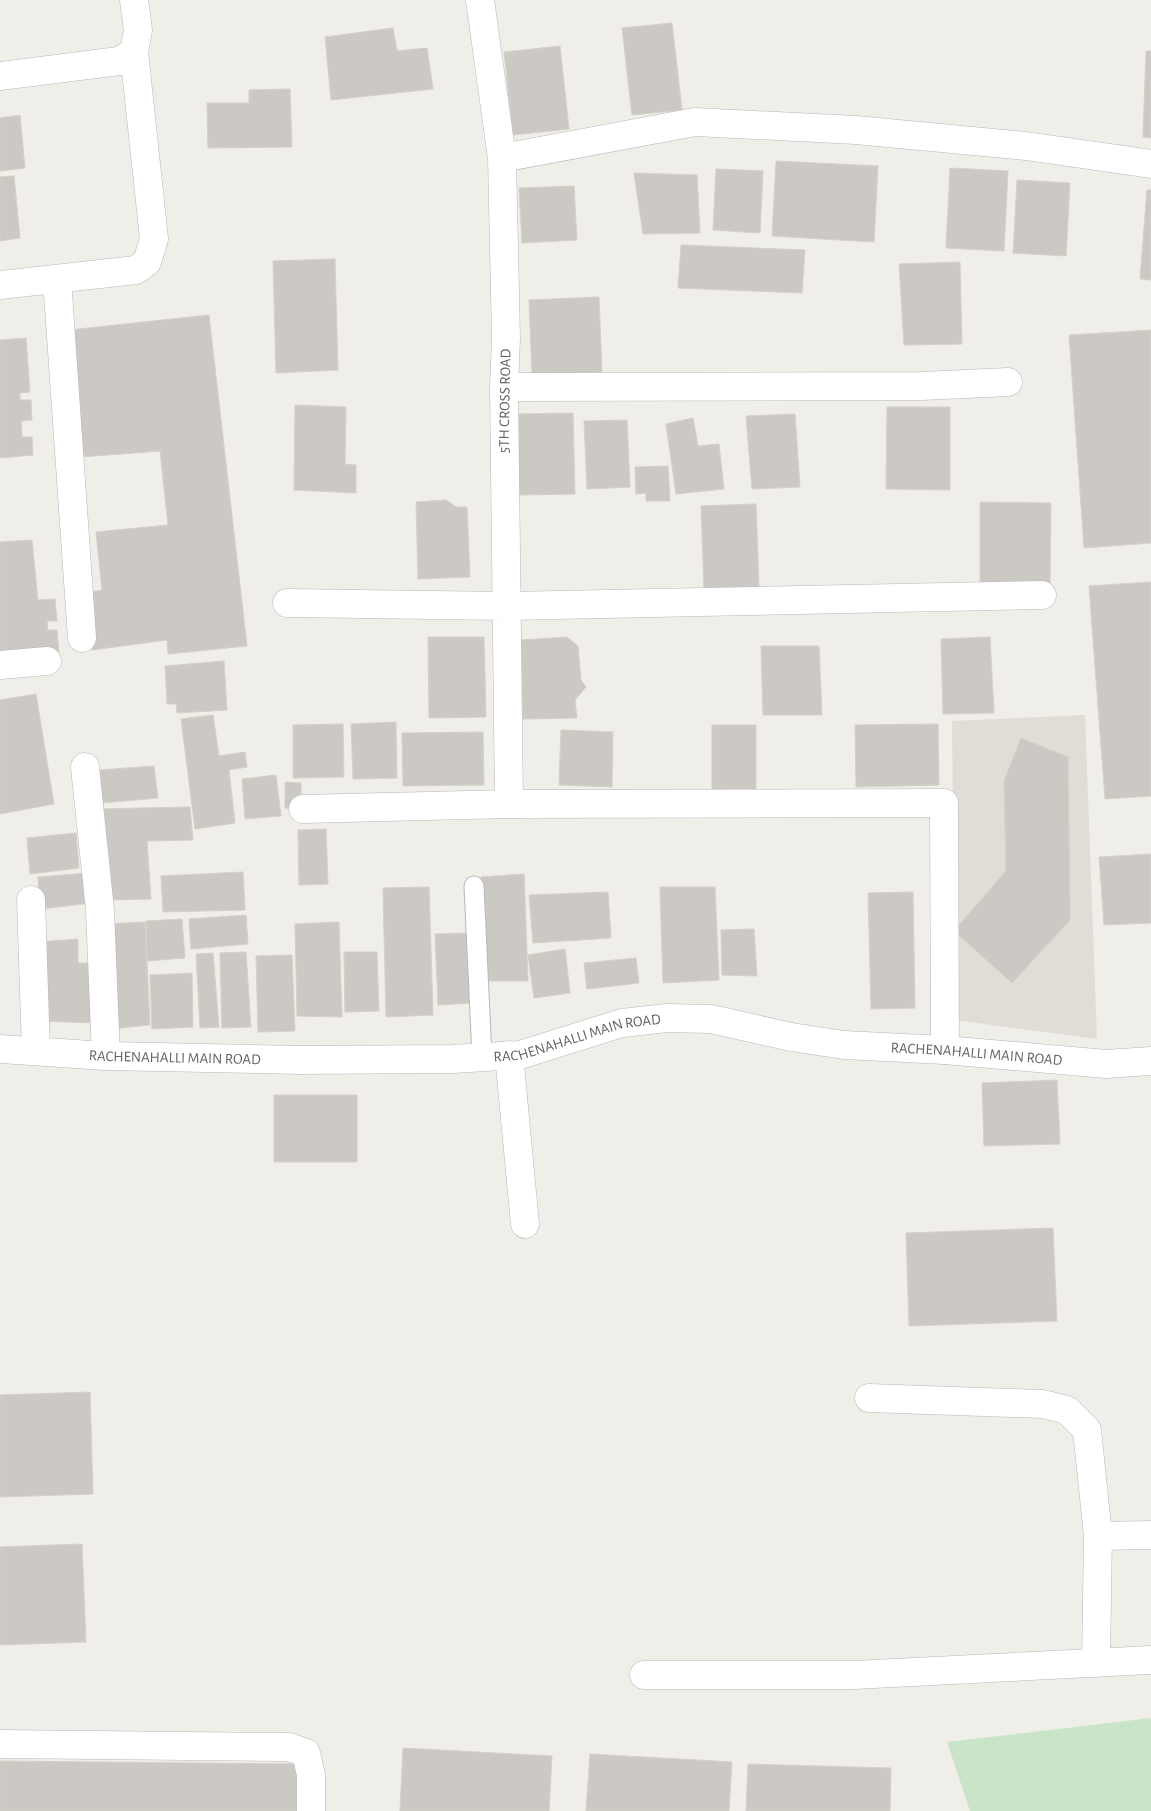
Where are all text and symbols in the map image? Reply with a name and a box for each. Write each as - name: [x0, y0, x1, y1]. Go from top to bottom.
- street label: 5TH CROSS ROAD: [497, 348, 513, 453]
- street label: RACHENAHALLI MAIN ROAD: [493, 1011, 662, 1064]
- street label: RACHENAHALLI MAIN ROAD: [890, 1040, 1063, 1068]
- street label: RACHENAHALLI MAIN ROAD: [88, 1047, 261, 1067]

